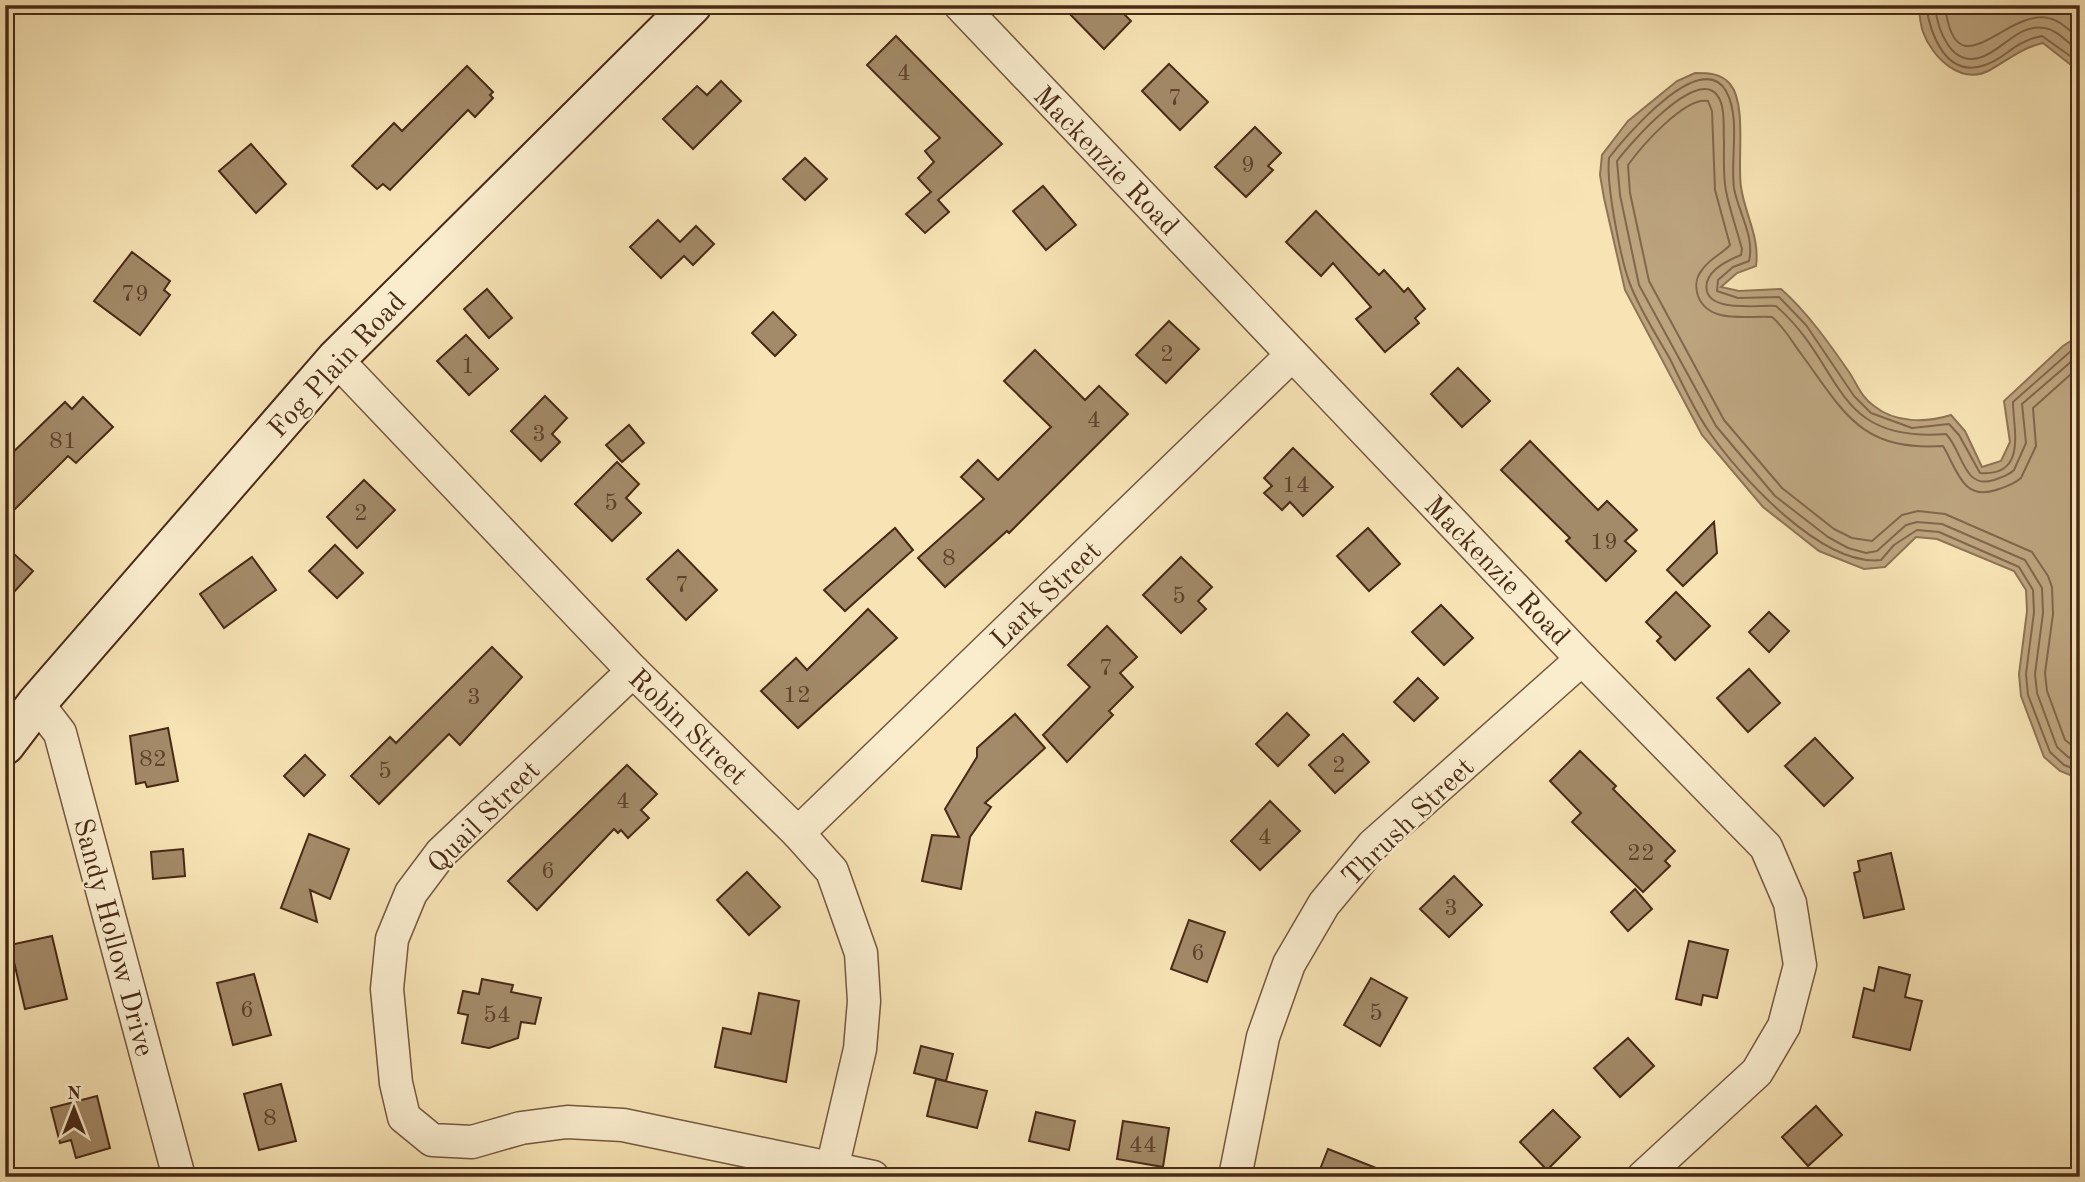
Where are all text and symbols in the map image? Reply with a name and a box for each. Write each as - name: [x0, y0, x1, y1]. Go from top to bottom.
- house number: 4: [897, 62, 911, 86]
- street label: Mackenzie Road: [1027, 82, 1183, 242]
- house number: 7: [1168, 87, 1182, 111]
- house number: 9: [1241, 154, 1255, 178]
- house number: 79: [121, 283, 149, 307]
- street label: Fog Plain Road: [264, 288, 412, 444]
- house number: 2: [1160, 343, 1174, 367]
- house number: 1: [461, 355, 475, 379]
- house number: 4: [1087, 409, 1101, 433]
- house number: 3: [532, 423, 546, 447]
- house number: 81: [49, 430, 77, 454]
- house number: 14: [1282, 474, 1310, 498]
- house number: 5: [604, 492, 618, 516]
- street label: Mackenzie Road: [1418, 492, 1574, 652]
- house number: 2: [354, 502, 368, 526]
- house number: 19: [1590, 531, 1618, 555]
- street label: Lark Street: [987, 537, 1107, 655]
- house number: 8: [942, 547, 956, 571]
- house number: 7: [675, 574, 689, 598]
- house number: 5: [1172, 585, 1186, 609]
- house number: 7: [1099, 657, 1113, 681]
- street label: Robin Street: [622, 665, 752, 791]
- house number: 12: [783, 684, 811, 708]
- house number: 3: [467, 686, 481, 710]
- house number: 82: [139, 748, 167, 772]
- house number: 2: [1332, 754, 1346, 778]
- street label: Thrush Street: [1338, 754, 1480, 893]
- street label: Quail Street: [424, 757, 546, 879]
- house number: 5: [378, 760, 392, 784]
- house number: 4: [616, 790, 630, 814]
- street label: Sandy Hollow Drive: [67, 816, 157, 1060]
- house number: 4: [1258, 826, 1272, 850]
- house number: 22: [1627, 842, 1655, 866]
- house number: 6: [541, 860, 555, 884]
- house number: 3: [1444, 897, 1458, 921]
- house number: 6: [1191, 942, 1205, 966]
- house number: 6: [240, 999, 254, 1023]
- house number: 5: [1369, 1002, 1383, 1026]
- house number: 54: [483, 1004, 511, 1028]
- north arrow: [38, 1074, 108, 1144]
- text: N: [67, 1085, 82, 1104]
- house number: 8: [263, 1107, 277, 1131]
- house number: 44: [1129, 1134, 1157, 1158]

